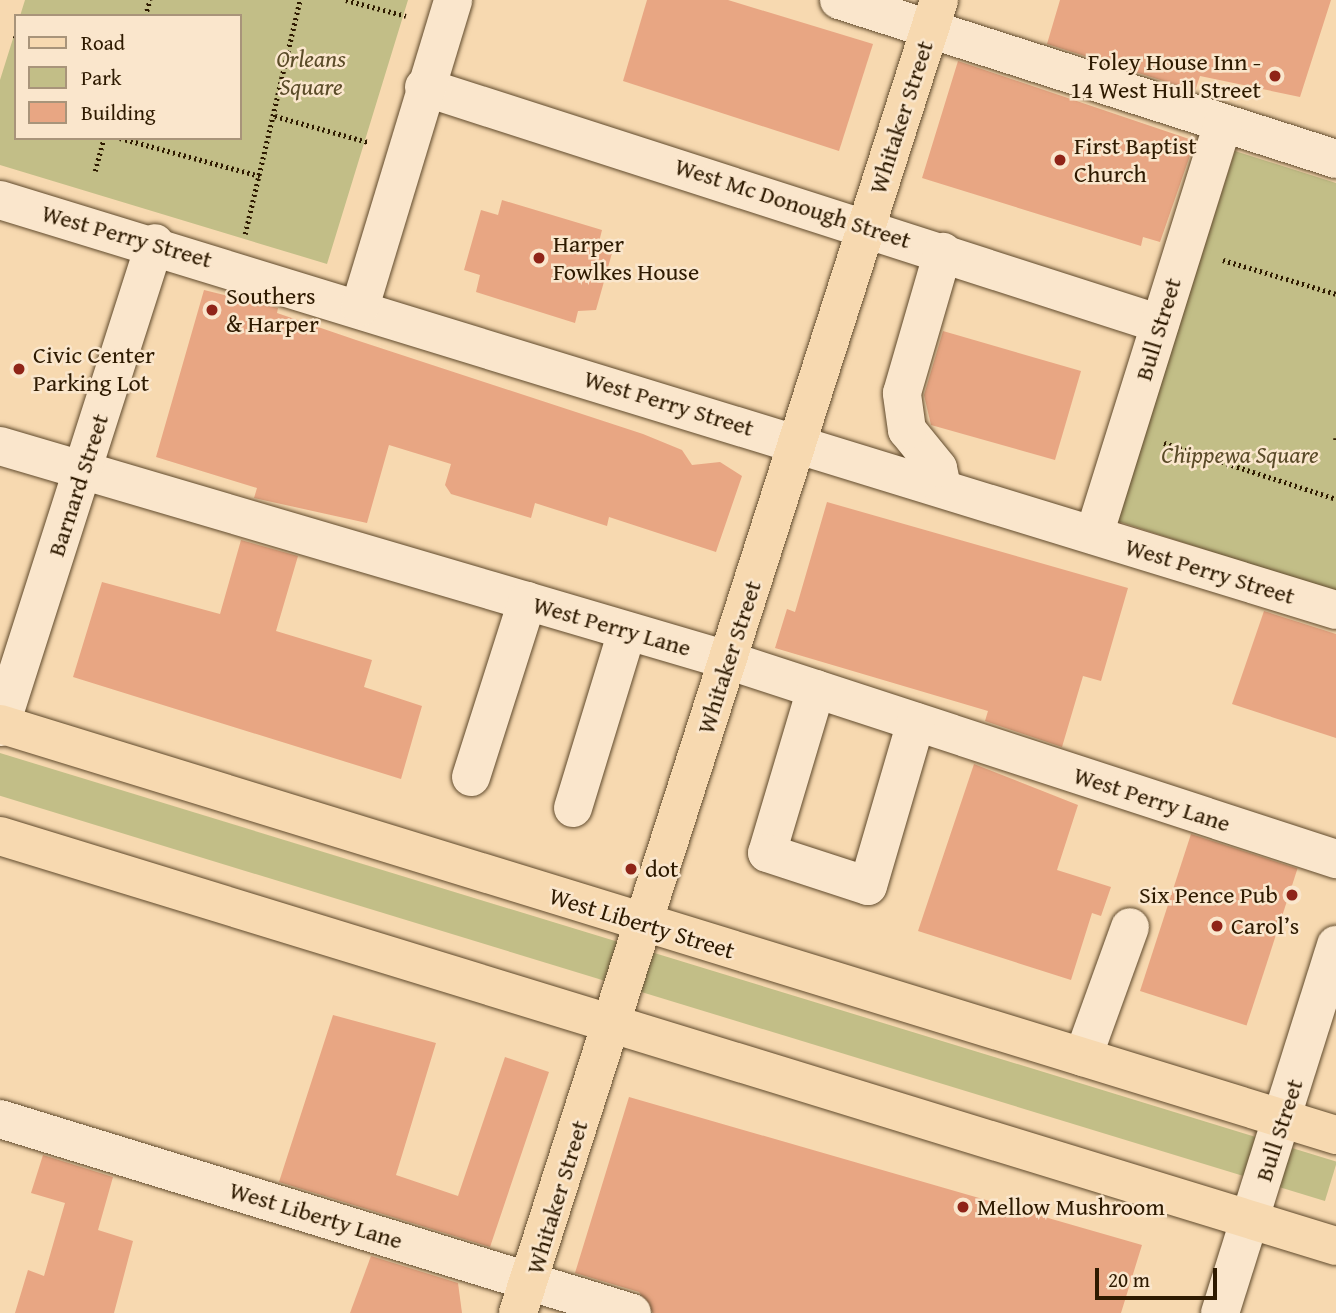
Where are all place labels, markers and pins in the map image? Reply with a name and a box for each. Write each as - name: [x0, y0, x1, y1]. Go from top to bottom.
- place label: Foley House Inn - 14 West Hull Street: [1070, 48, 1261, 104]
- marker: Foley House Inn - 14 West Hull Street: [1267, 68, 1283, 84]
- place label: First Baptist Church: [1074, 132, 1197, 188]
- marker: First Baptist Church: [1052, 152, 1068, 168]
- place label: Harper Fowlkes House: [553, 230, 699, 286]
- marker: Harper Fowlkes House: [531, 250, 547, 266]
- place label: Southers & Harper: [226, 282, 319, 338]
- marker: Southers & Harper: [204, 302, 220, 318]
- place label: Civic Center Parking Lot: [33, 341, 155, 397]
- marker: Civic Center Parking Lot: [11, 361, 27, 377]
- place label: dot: [645, 855, 679, 883]
- marker: dot: [623, 861, 639, 877]
- place label: Six Pence Pub: [1139, 881, 1278, 909]
- marker: Six Pence Pub: [1284, 887, 1300, 903]
- place label: Carol’s: [1231, 912, 1299, 940]
- marker: Carol’s: [1209, 918, 1225, 934]
- place label: Mellow Mushroom: [977, 1193, 1165, 1221]
- marker: Mellow Mushroom: [955, 1199, 971, 1215]

